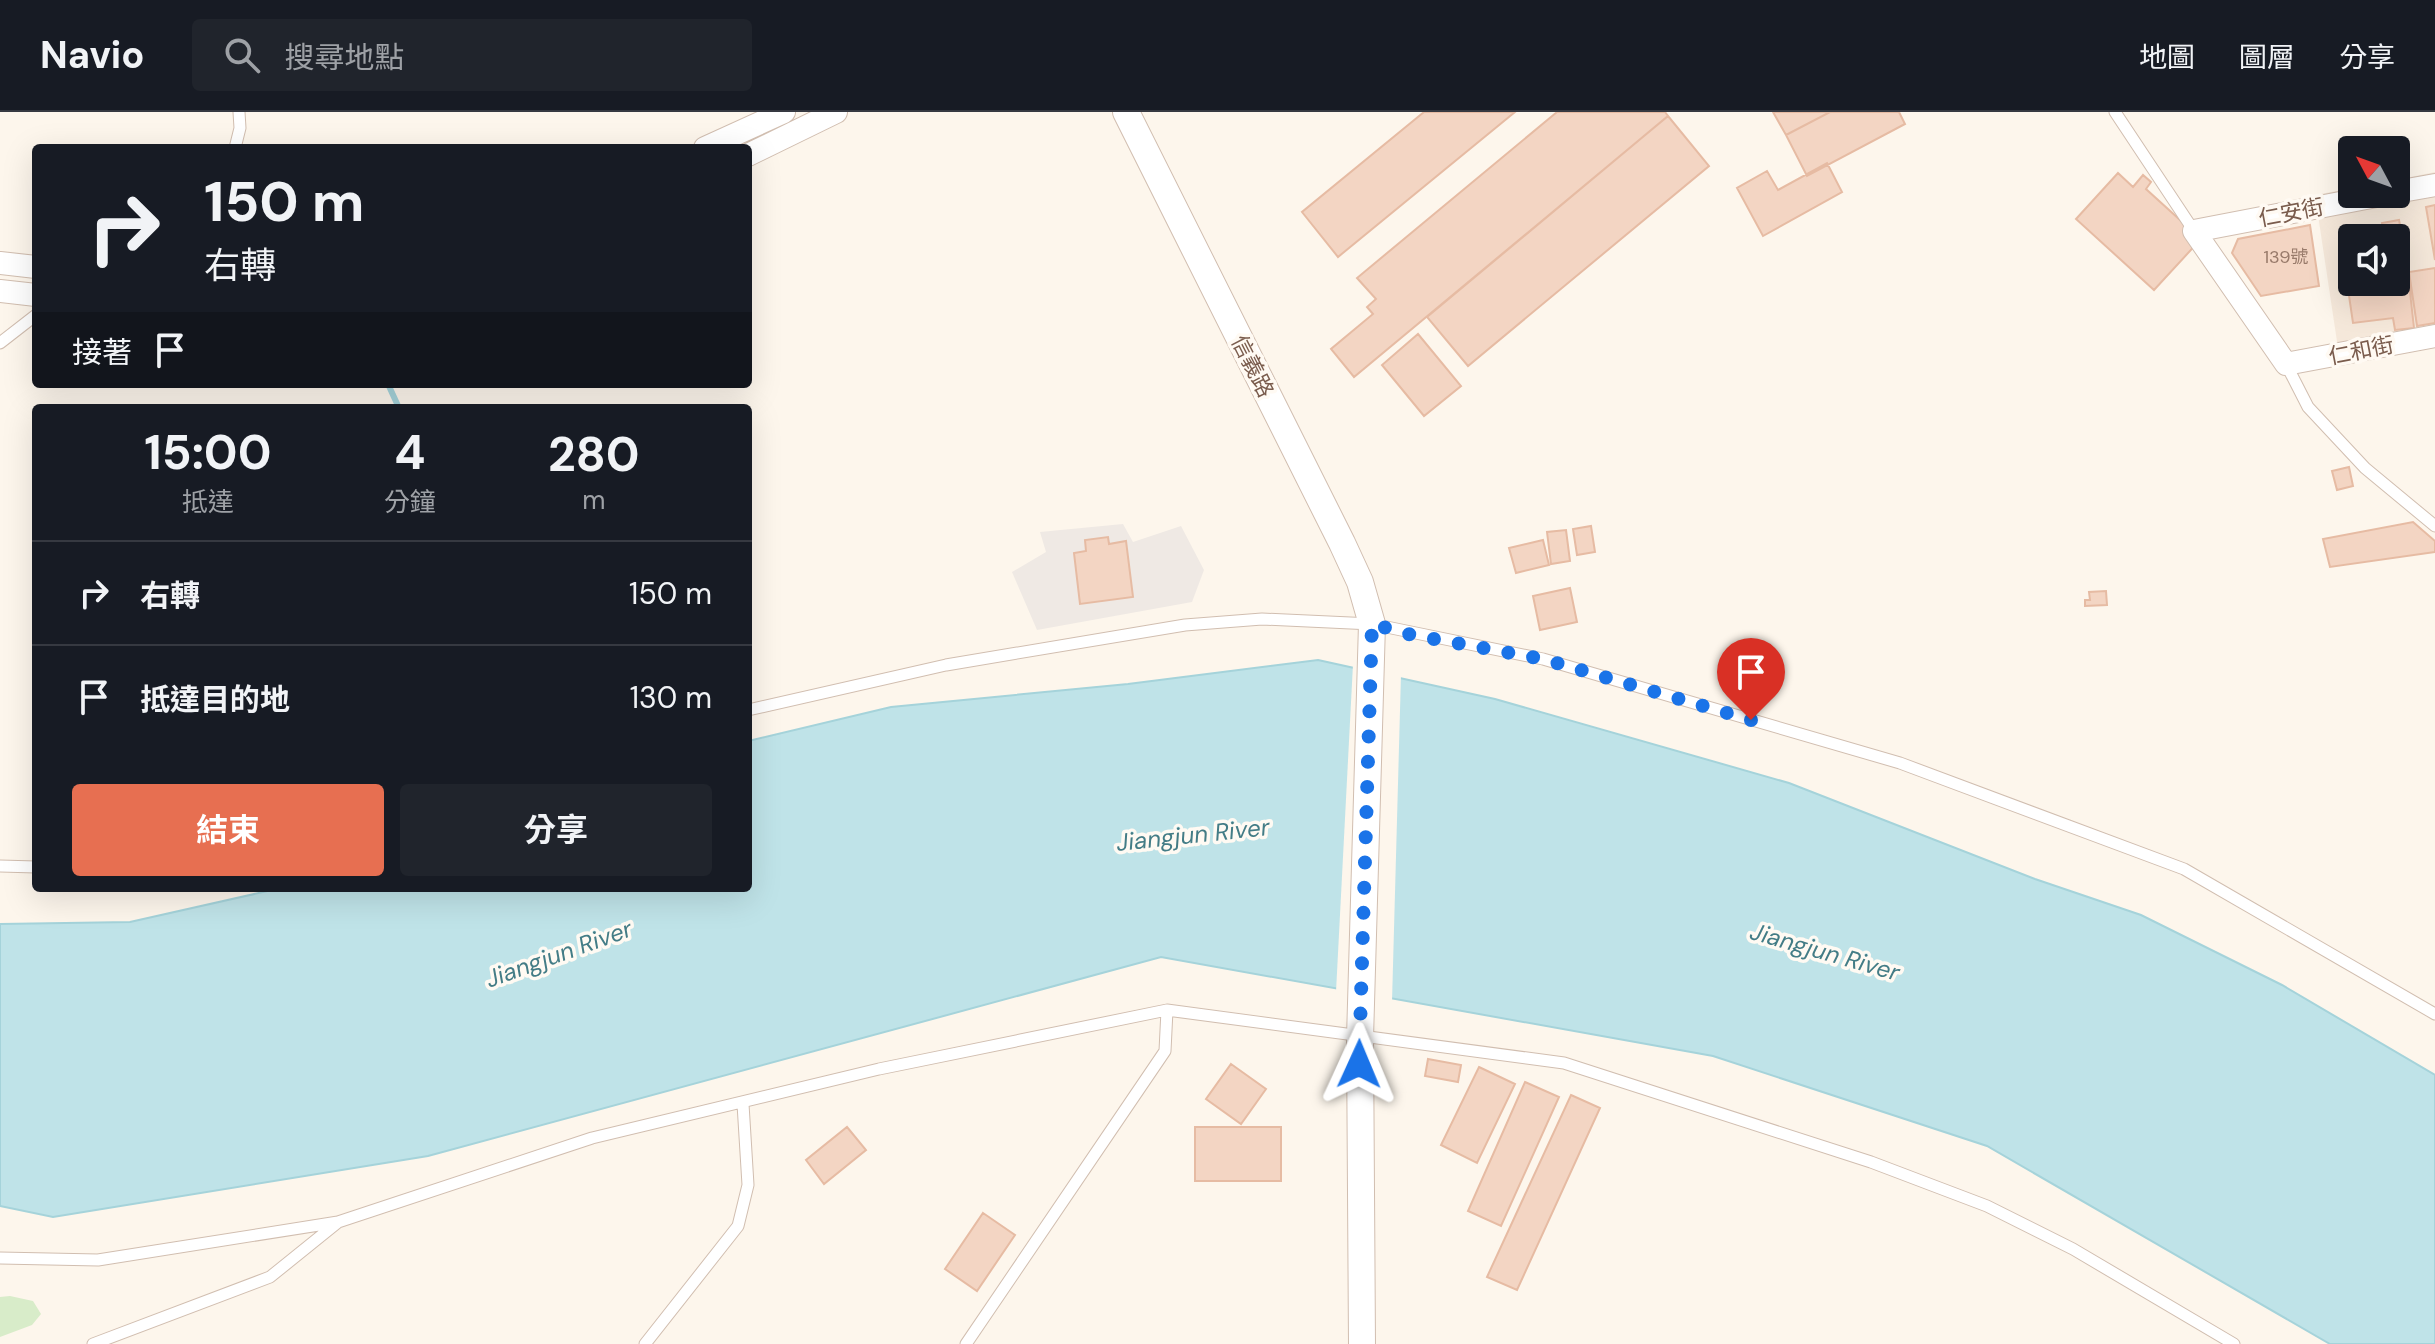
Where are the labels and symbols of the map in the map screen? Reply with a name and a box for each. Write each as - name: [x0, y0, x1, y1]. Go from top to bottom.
- north arrow: [2338, 136, 2410, 208]
- street label: 仁安街: [2256, 192, 2326, 233]
- house number: 139號: [2263, 245, 2309, 269]
- street label: 信義路: [1225, 330, 1280, 402]
- street label: 仁和街: [2326, 330, 2396, 371]
- pin: [1717, 638, 1785, 720]
- water label: Jiangjun River: [1115, 811, 1272, 858]
- water label: Jiangjun River: [481, 912, 637, 994]
- water label: Jiangjun River: [1747, 915, 1904, 988]
- position arrow: [1317, 1022, 1401, 1106]

